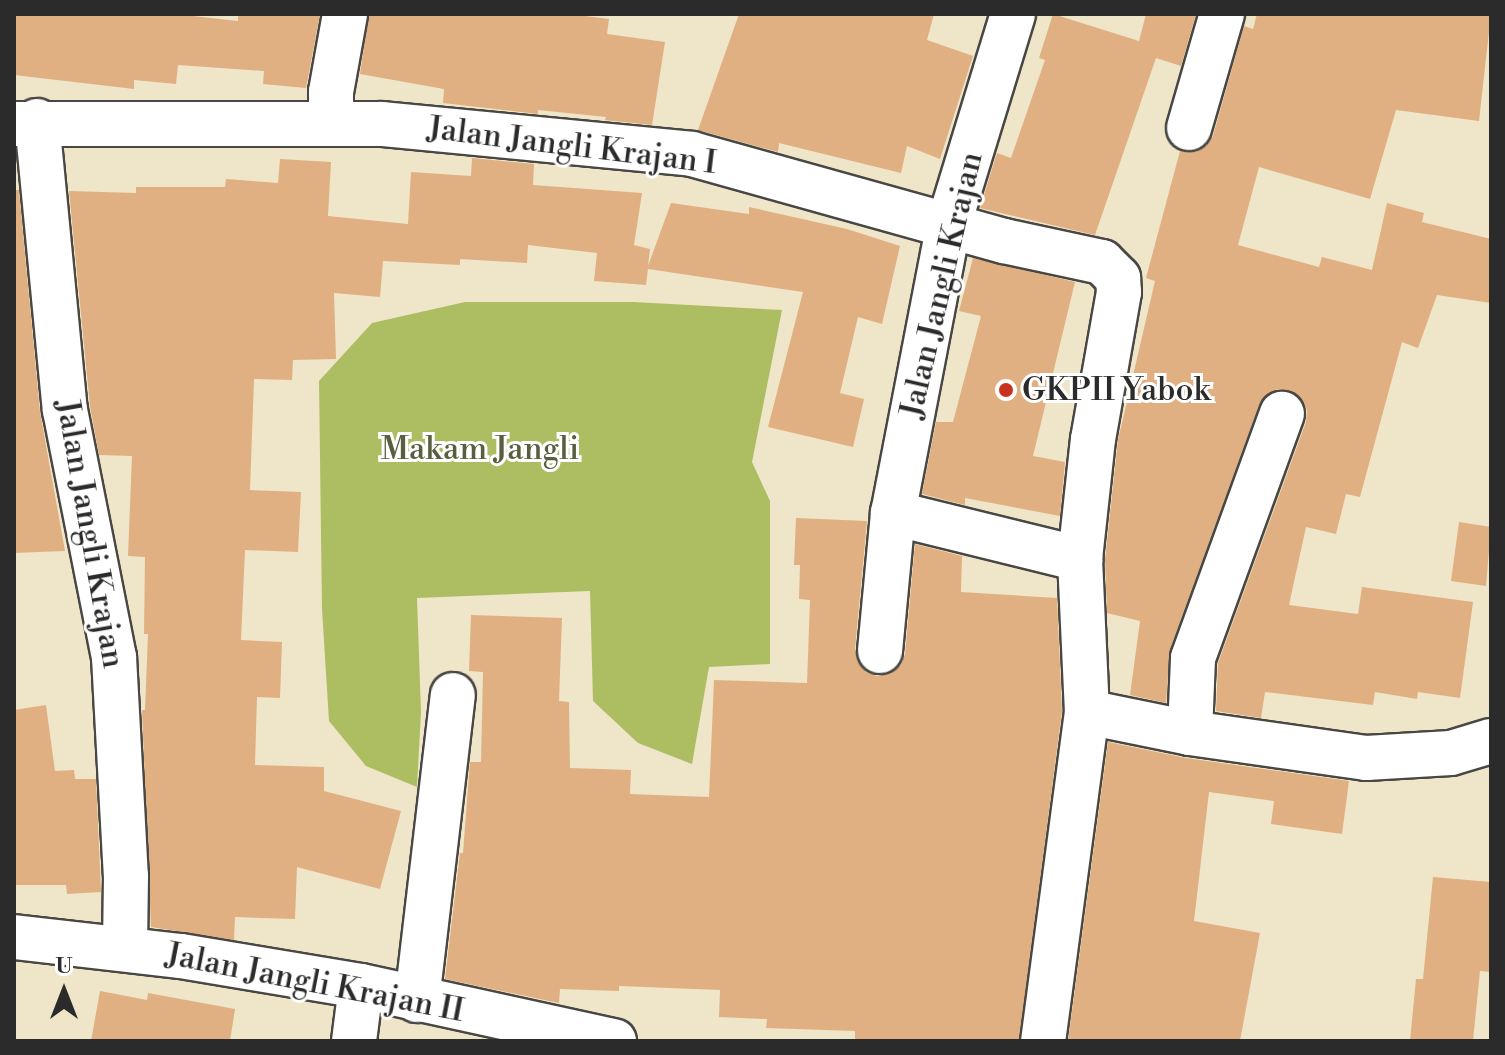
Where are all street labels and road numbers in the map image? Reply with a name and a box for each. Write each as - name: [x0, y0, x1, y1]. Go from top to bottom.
- street label: Jalan Jangli Krajan I: [425, 109, 719, 183]
- street label: Jalan Jangli Krajan: [893, 148, 991, 422]
- street label: Jalan Jangli Krajan: [47, 397, 133, 671]
- street label: Jalan Jangli Krajan II: [163, 935, 467, 1031]

